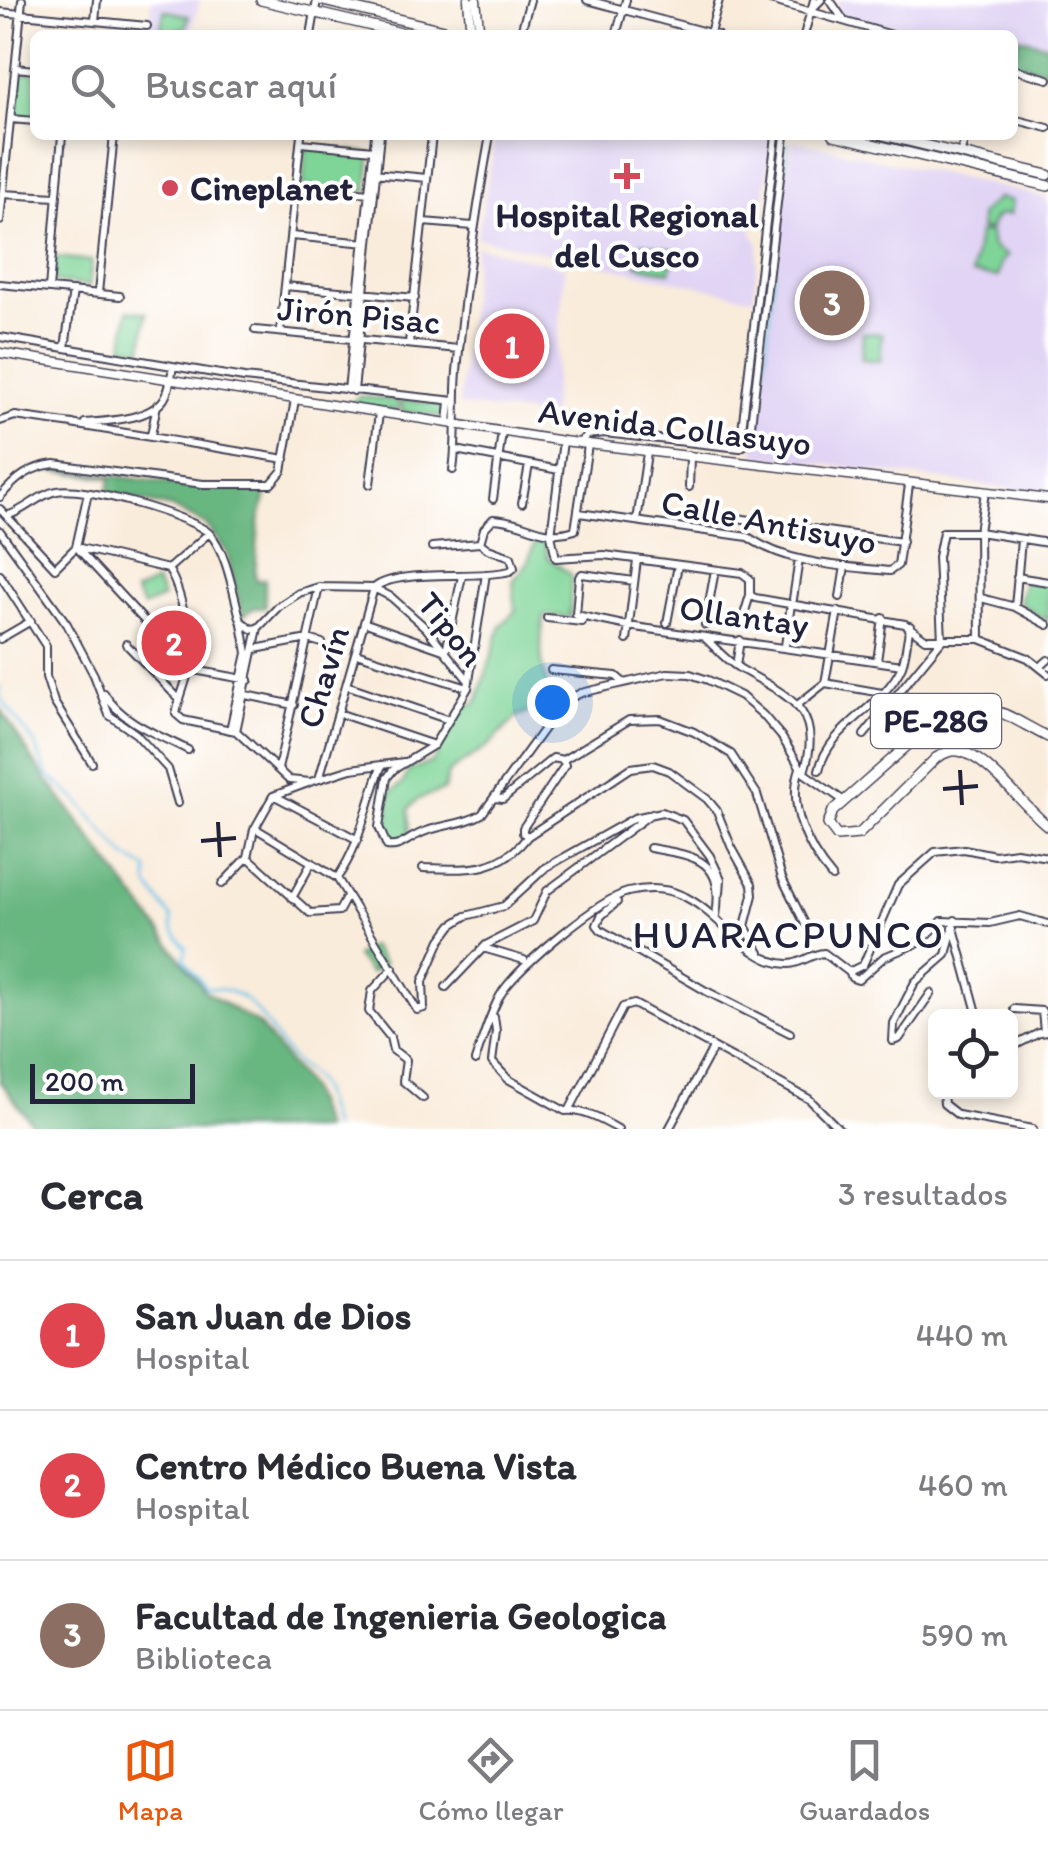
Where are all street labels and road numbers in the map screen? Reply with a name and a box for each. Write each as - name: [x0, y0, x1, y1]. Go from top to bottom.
- street label: Jirón Pisac: [276, 287, 442, 343]
- street label: Avenida Collasuyo: [536, 389, 814, 465]
- street label: Calle Antisuyo: [658, 481, 880, 563]
- street label: Tipon: [408, 583, 494, 675]
- street label: Ollantay: [677, 586, 811, 646]
- street label: Chavín: [288, 621, 358, 733]
- road number: PE-28G: [871, 694, 1001, 748]

